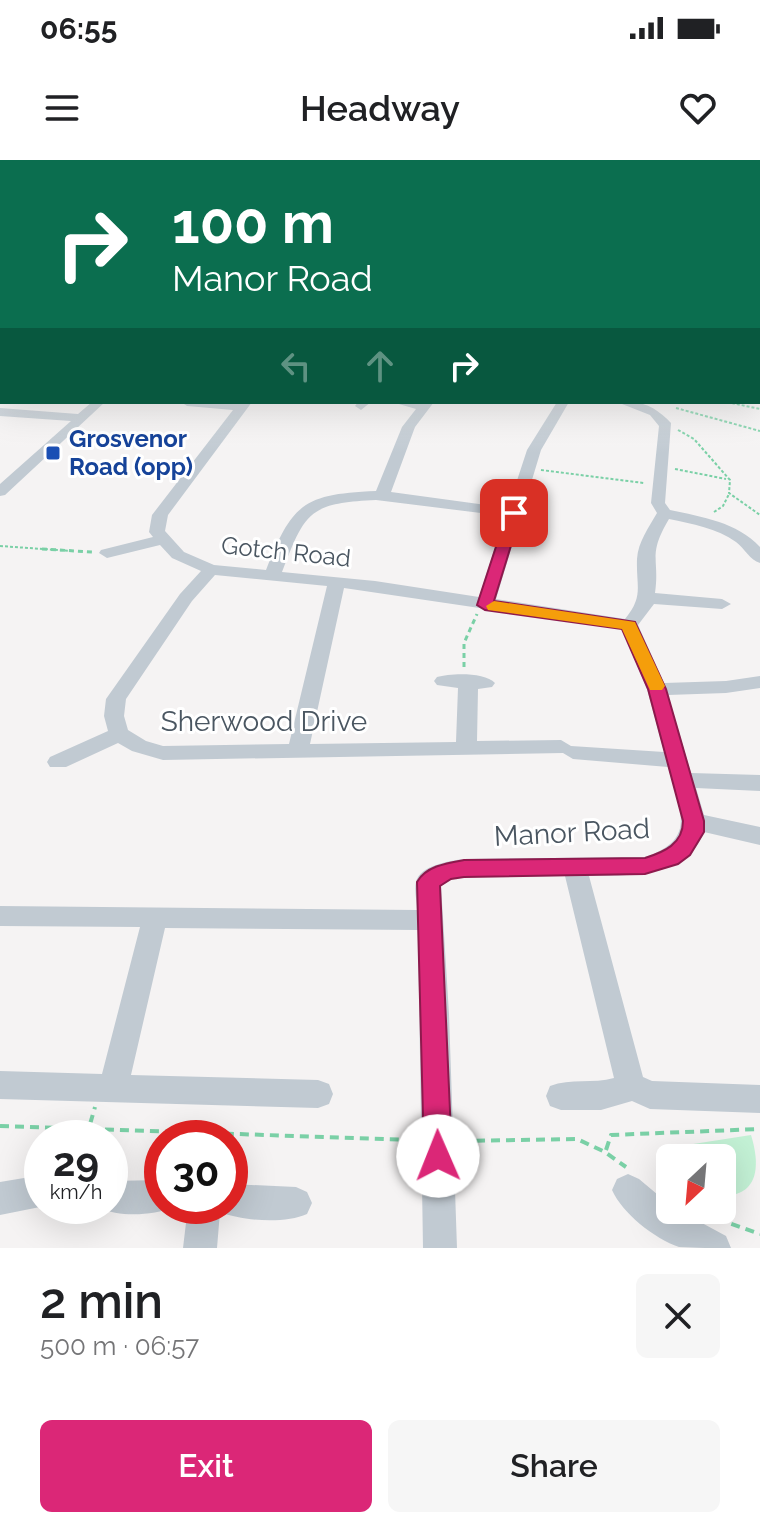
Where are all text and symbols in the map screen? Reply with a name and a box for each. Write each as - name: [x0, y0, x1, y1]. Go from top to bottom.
- text: 06:55: [40, 11, 117, 46]
- icon: menu: [40, 86, 84, 130]
- icon: heart: [676, 86, 720, 130]
- text: Headway: [300, 87, 460, 129]
- text: 100 m: [172, 190, 334, 256]
- icon: right: [40, 192, 144, 296]
- text: Manor Road: [172, 257, 373, 299]
- icon: left: [274, 344, 318, 388]
- icon: ahead: [358, 344, 402, 388]
- icon: right: [442, 344, 486, 388]
- place label: Grosvenor Road (opp): [69, 424, 193, 481]
- marker: Grosvenor Road (opp): [44, 444, 62, 462]
- pin: [480, 479, 548, 547]
- icon: arrive: [492, 491, 536, 535]
- street label: Gotch Road: [220, 530, 352, 573]
- street label: Sherwood Drive: [161, 705, 367, 738]
- street label: Manor Road: [493, 812, 651, 853]
- position arrow: [396, 1114, 480, 1198]
- speed limit sign: 30: [144, 1120, 248, 1224]
- text: 29: [53, 1138, 99, 1185]
- north arrow: [656, 1144, 736, 1224]
- map controls: [656, 1144, 736, 1224]
- text: km/h: [50, 1180, 102, 1204]
- text: 2 min: [40, 1273, 163, 1329]
- button: close: [636, 1274, 720, 1358]
- text: 500 m · 06:57: [40, 1331, 199, 1361]
- button: Exit: [40, 1420, 372, 1512]
- button: Share: [388, 1420, 720, 1512]

